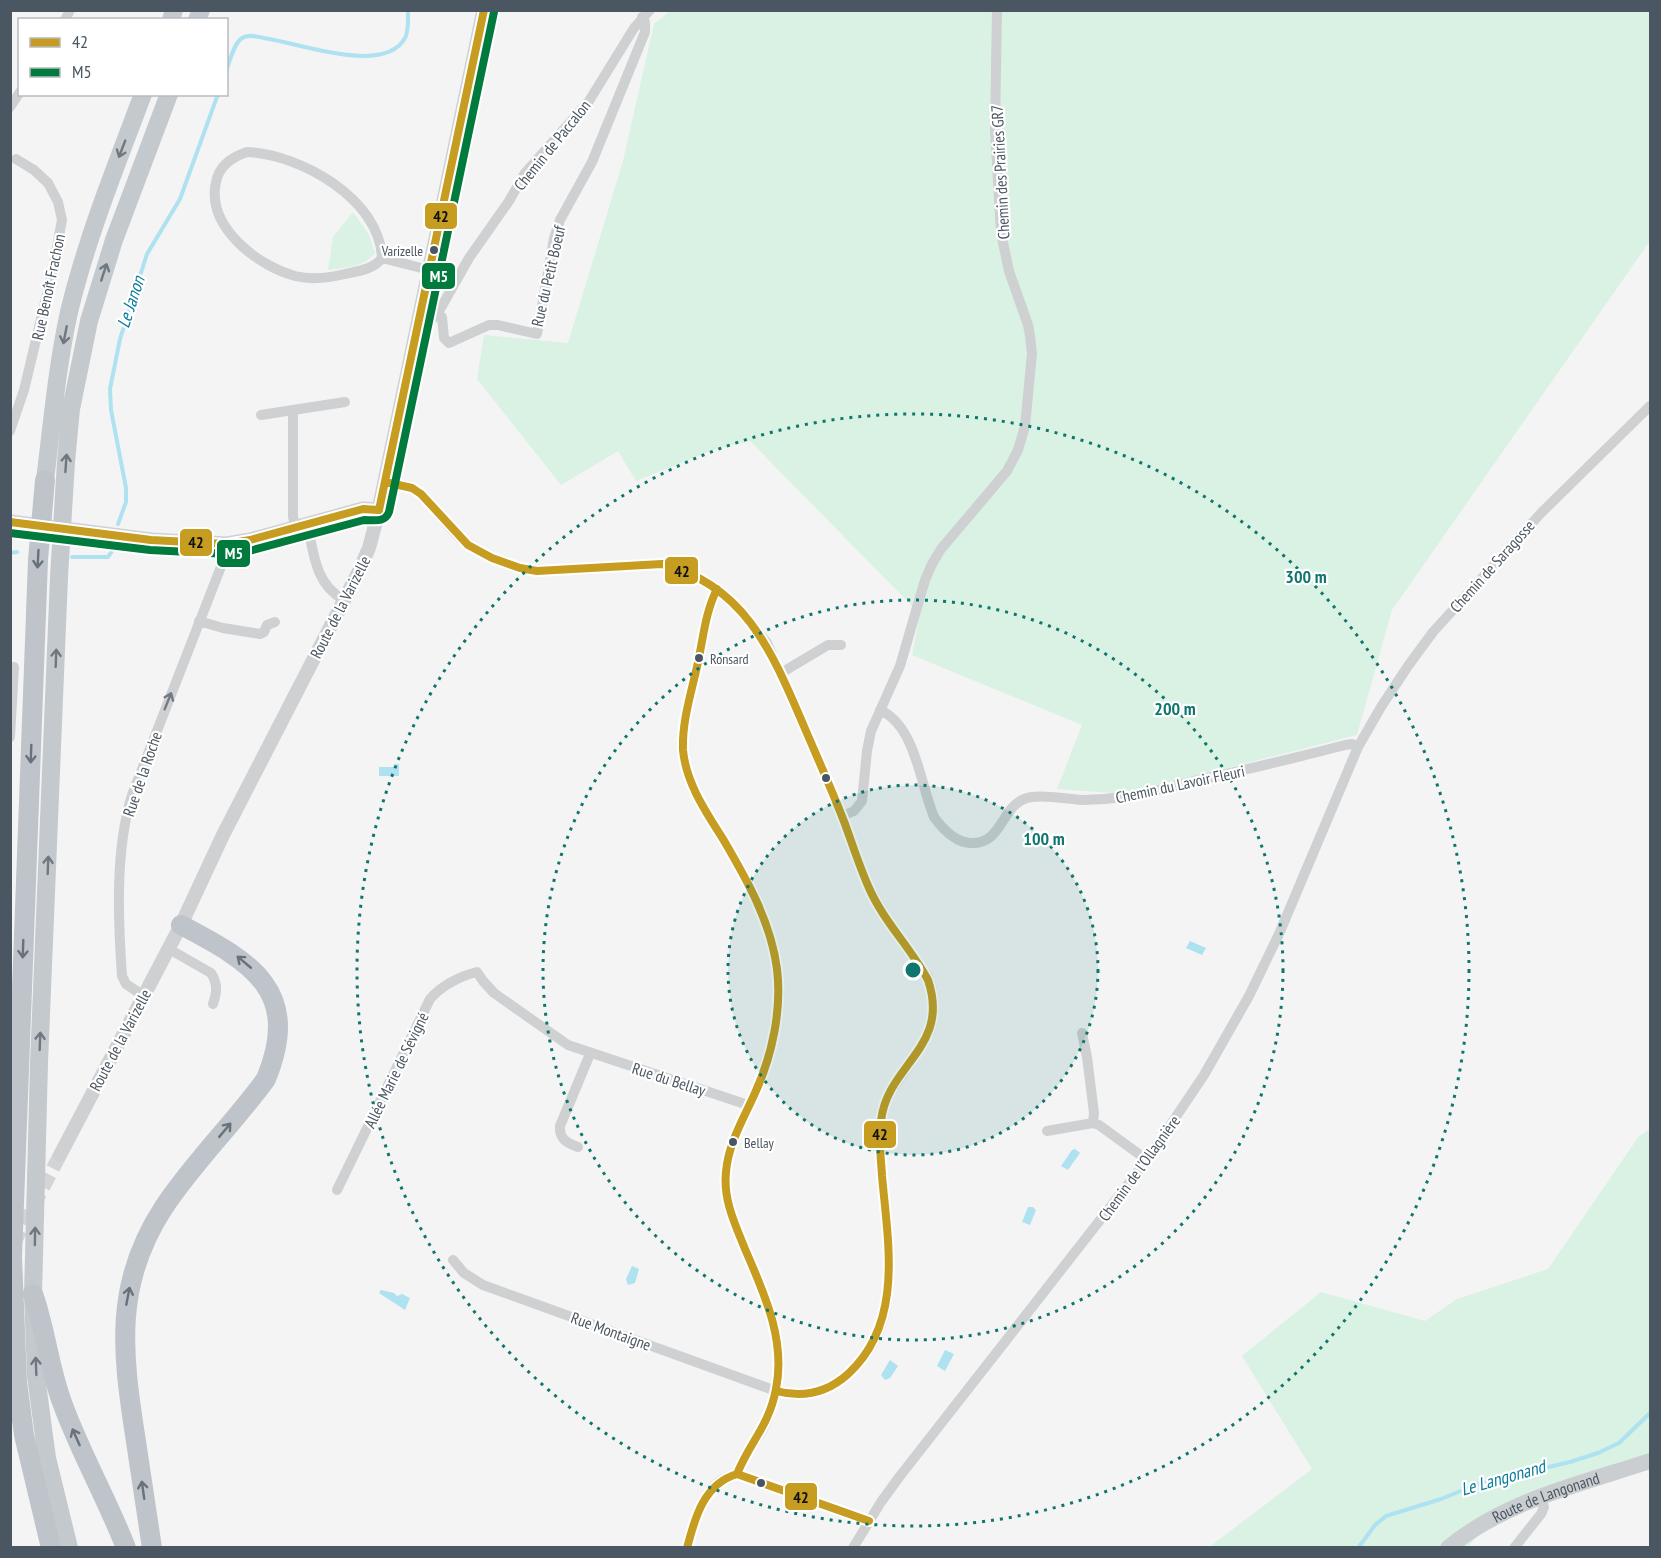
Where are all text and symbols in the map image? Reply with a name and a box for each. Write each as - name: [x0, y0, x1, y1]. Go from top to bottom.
- legend: [18, 18, 228, 96]
- text: 42: [72, 30, 88, 53]
- text: M5: [72, 60, 92, 83]
- street label: Chemin de Paccalon: [509, 96, 595, 194]
- street label: Chemin des Prairies GR7: [986, 104, 1014, 240]
- one-way arrow: [116, 139, 127, 158]
- line badge: 42: [424, 202, 458, 230]
- text: 42: [433, 206, 449, 226]
- street label: Rue du Petit Boeuf: [527, 223, 570, 328]
- street label: Rue Benoît Frachon: [27, 232, 69, 342]
- place label: Varizelle: [381, 242, 423, 260]
- marker: Varizelle: [428, 244, 440, 256]
- line badge: M5: [421, 262, 456, 290]
- one-way arrow: [99, 263, 110, 282]
- text: M5: [430, 266, 448, 286]
- water label: Le Janon: [111, 272, 150, 331]
- one-way arrow: [59, 325, 70, 345]
- one-way arrow: [61, 453, 72, 473]
- street label: Chemin de Saragosse: [1445, 516, 1539, 616]
- line badge: 42: [179, 528, 213, 557]
- text: 42: [188, 532, 204, 552]
- line badge: M5: [216, 539, 251, 568]
- text: M5: [225, 543, 243, 563]
- one-way arrow: [33, 549, 44, 569]
- street label: Route de la Varizelle: [306, 552, 374, 662]
- line badge: 42: [664, 556, 699, 585]
- text: 42: [674, 561, 690, 581]
- text: 300 m: [1285, 565, 1327, 588]
- one-way arrow: [50, 648, 61, 668]
- place label: Ronsard: [710, 650, 749, 668]
- marker: Ronsard: [693, 652, 705, 664]
- one-way arrow: [163, 692, 174, 711]
- text: 200 m: [1154, 697, 1196, 720]
- street label: Rue de la Roche: [118, 729, 166, 819]
- one-way arrow: [25, 744, 36, 764]
- street label: Chemin du Lavoir Fleuri: [1114, 761, 1246, 807]
- unlabelled marker: [820, 772, 832, 784]
- text: 100 m: [1023, 827, 1065, 850]
- one-way arrow: [42, 855, 53, 875]
- one-way arrow: [18, 939, 29, 959]
- one-way arrow: [236, 956, 252, 969]
- centre of rings: [903, 960, 923, 980]
- street label: Route de la Varizelle: [85, 986, 155, 1094]
- street label: Allée Marie de Sévigné: [359, 1009, 433, 1131]
- one-way arrow: [35, 1031, 46, 1051]
- street label: Rue du Bellay: [630, 1058, 708, 1100]
- street label: Chemin de l'Ollagnière: [1094, 1111, 1184, 1225]
- line badge: 42: [863, 1120, 897, 1149]
- one-way arrow: [219, 1123, 232, 1139]
- text: 42: [872, 1124, 888, 1144]
- place label: Bellay: [744, 1134, 774, 1152]
- marker: Bellay: [727, 1136, 739, 1148]
- one-way arrow: [29, 1226, 40, 1246]
- one-way arrow: [123, 1287, 134, 1307]
- street label: Rue Montaigne: [568, 1307, 654, 1355]
- one-way arrow: [30, 1357, 41, 1377]
- one-way arrow: [70, 1428, 81, 1446]
- water label: Le Langonand: [1458, 1454, 1550, 1501]
- street label: Route de Langonand: [1489, 1468, 1602, 1527]
- unlabelled marker: [755, 1477, 767, 1489]
- one-way arrow: [138, 1480, 149, 1500]
- line badge: 42: [784, 1482, 818, 1511]
- text: 42: [793, 1487, 809, 1507]

